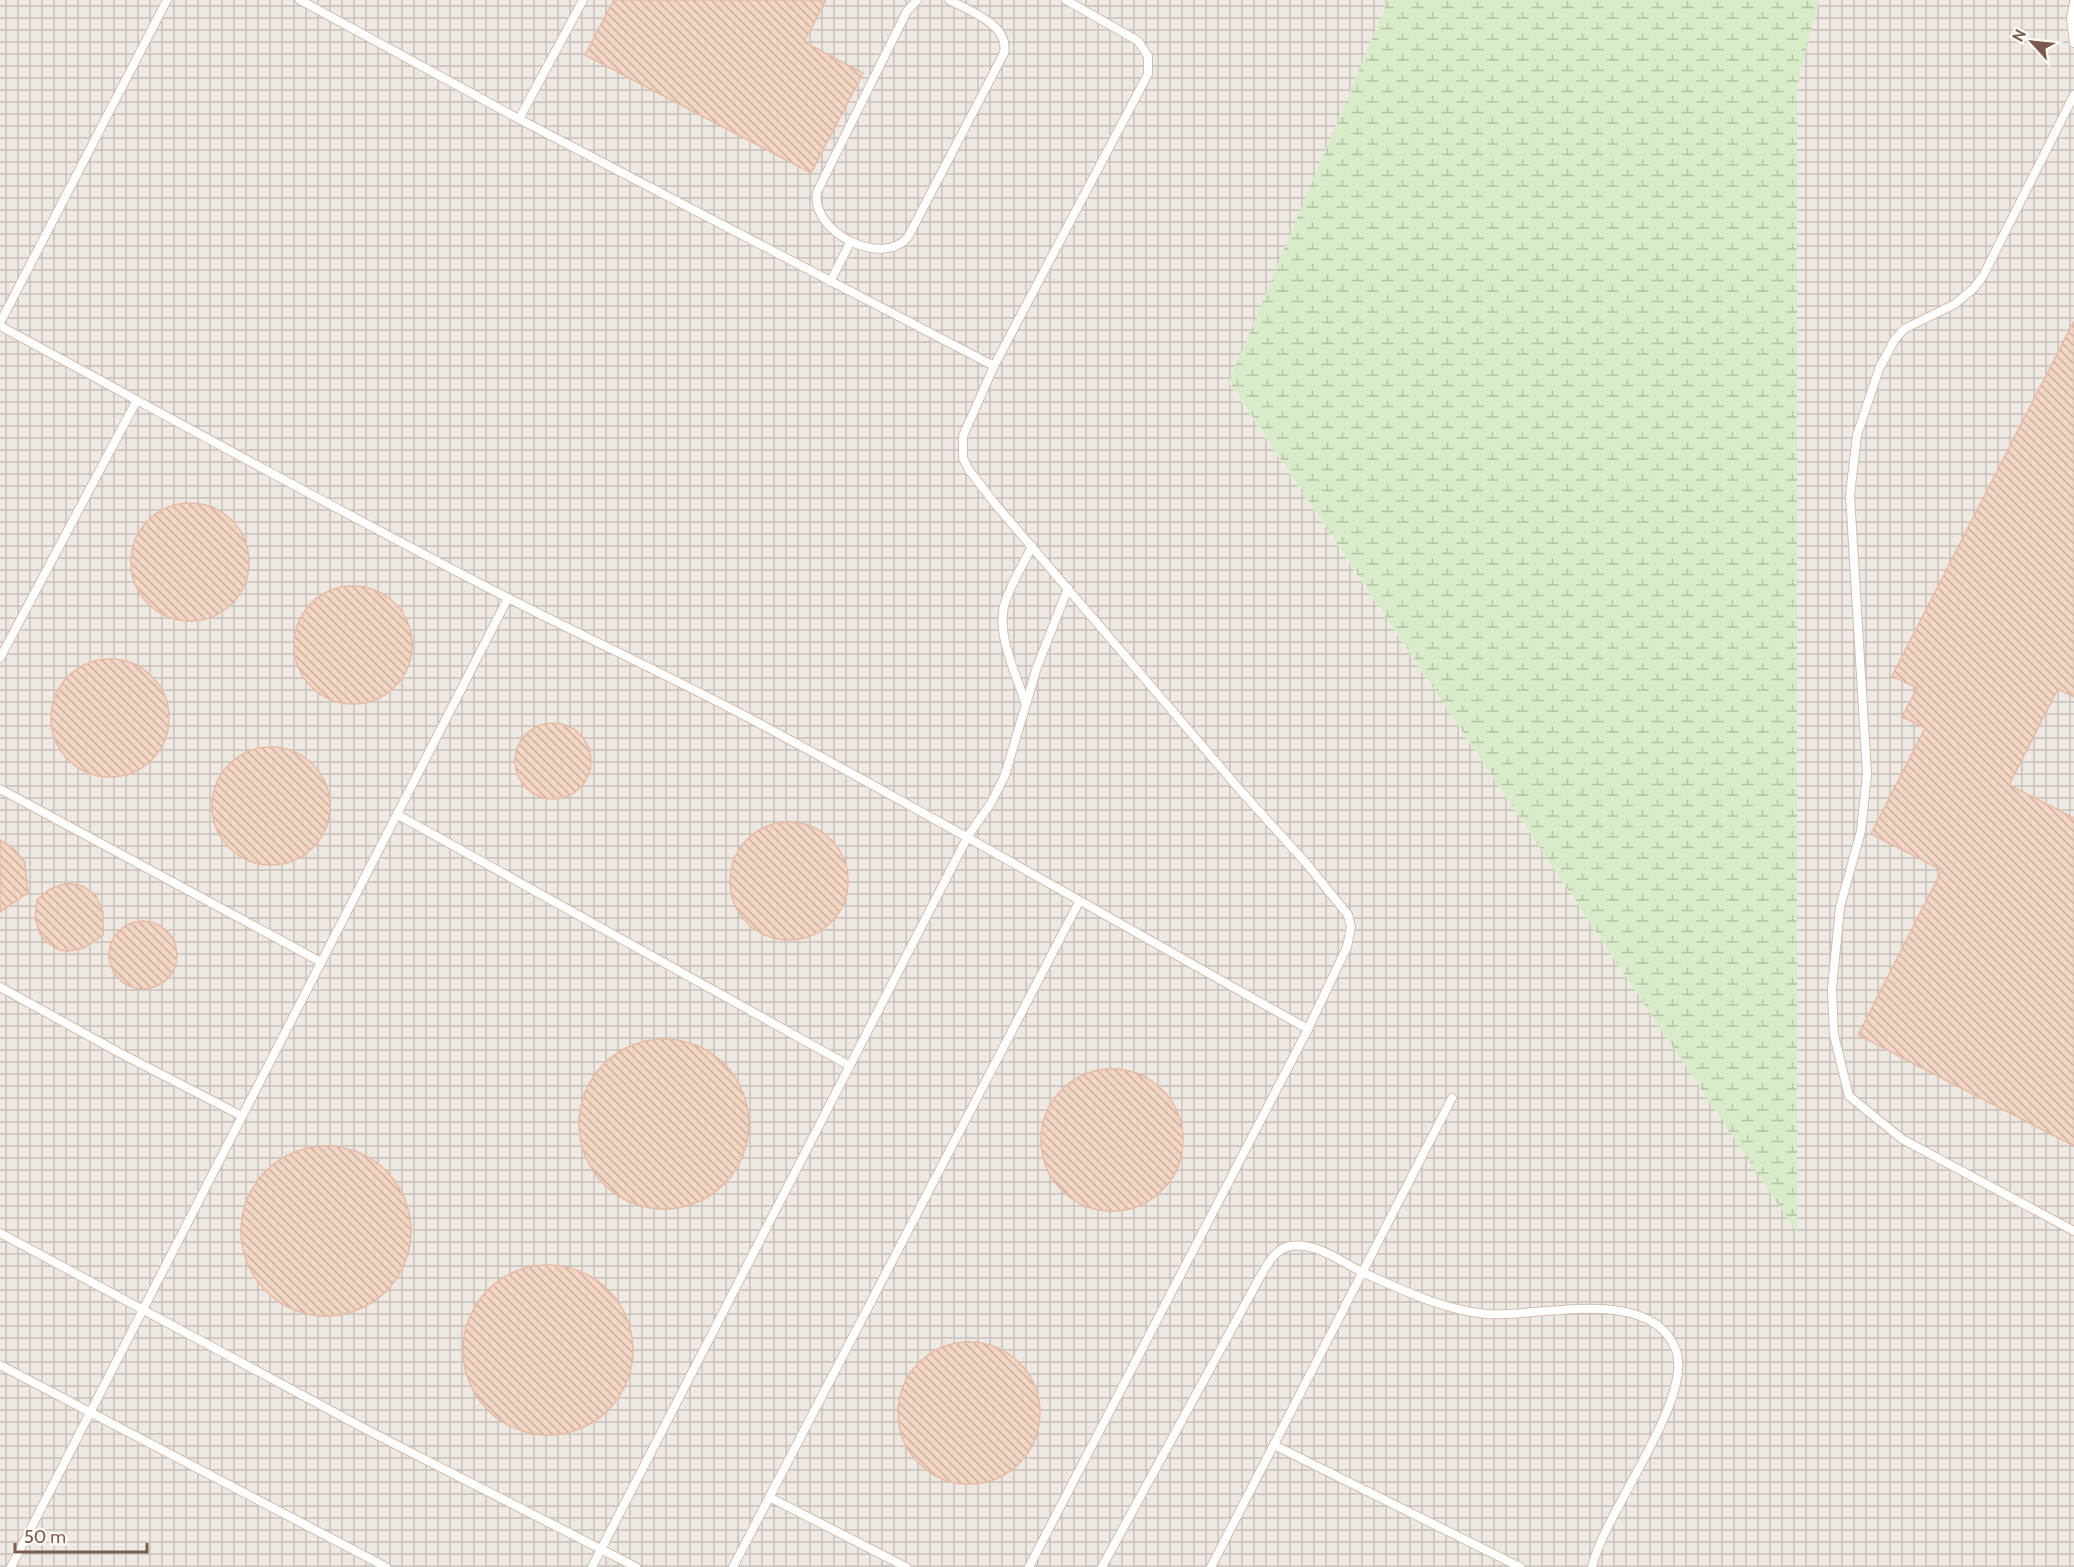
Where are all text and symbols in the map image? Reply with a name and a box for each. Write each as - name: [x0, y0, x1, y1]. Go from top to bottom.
- north arrow: [2002, 12, 2062, 72]
- text: N: [2008, 26, 2030, 45]
- scale bar: [15, 1516, 147, 1554]
- text: 50 m: [24, 1526, 66, 1548]

